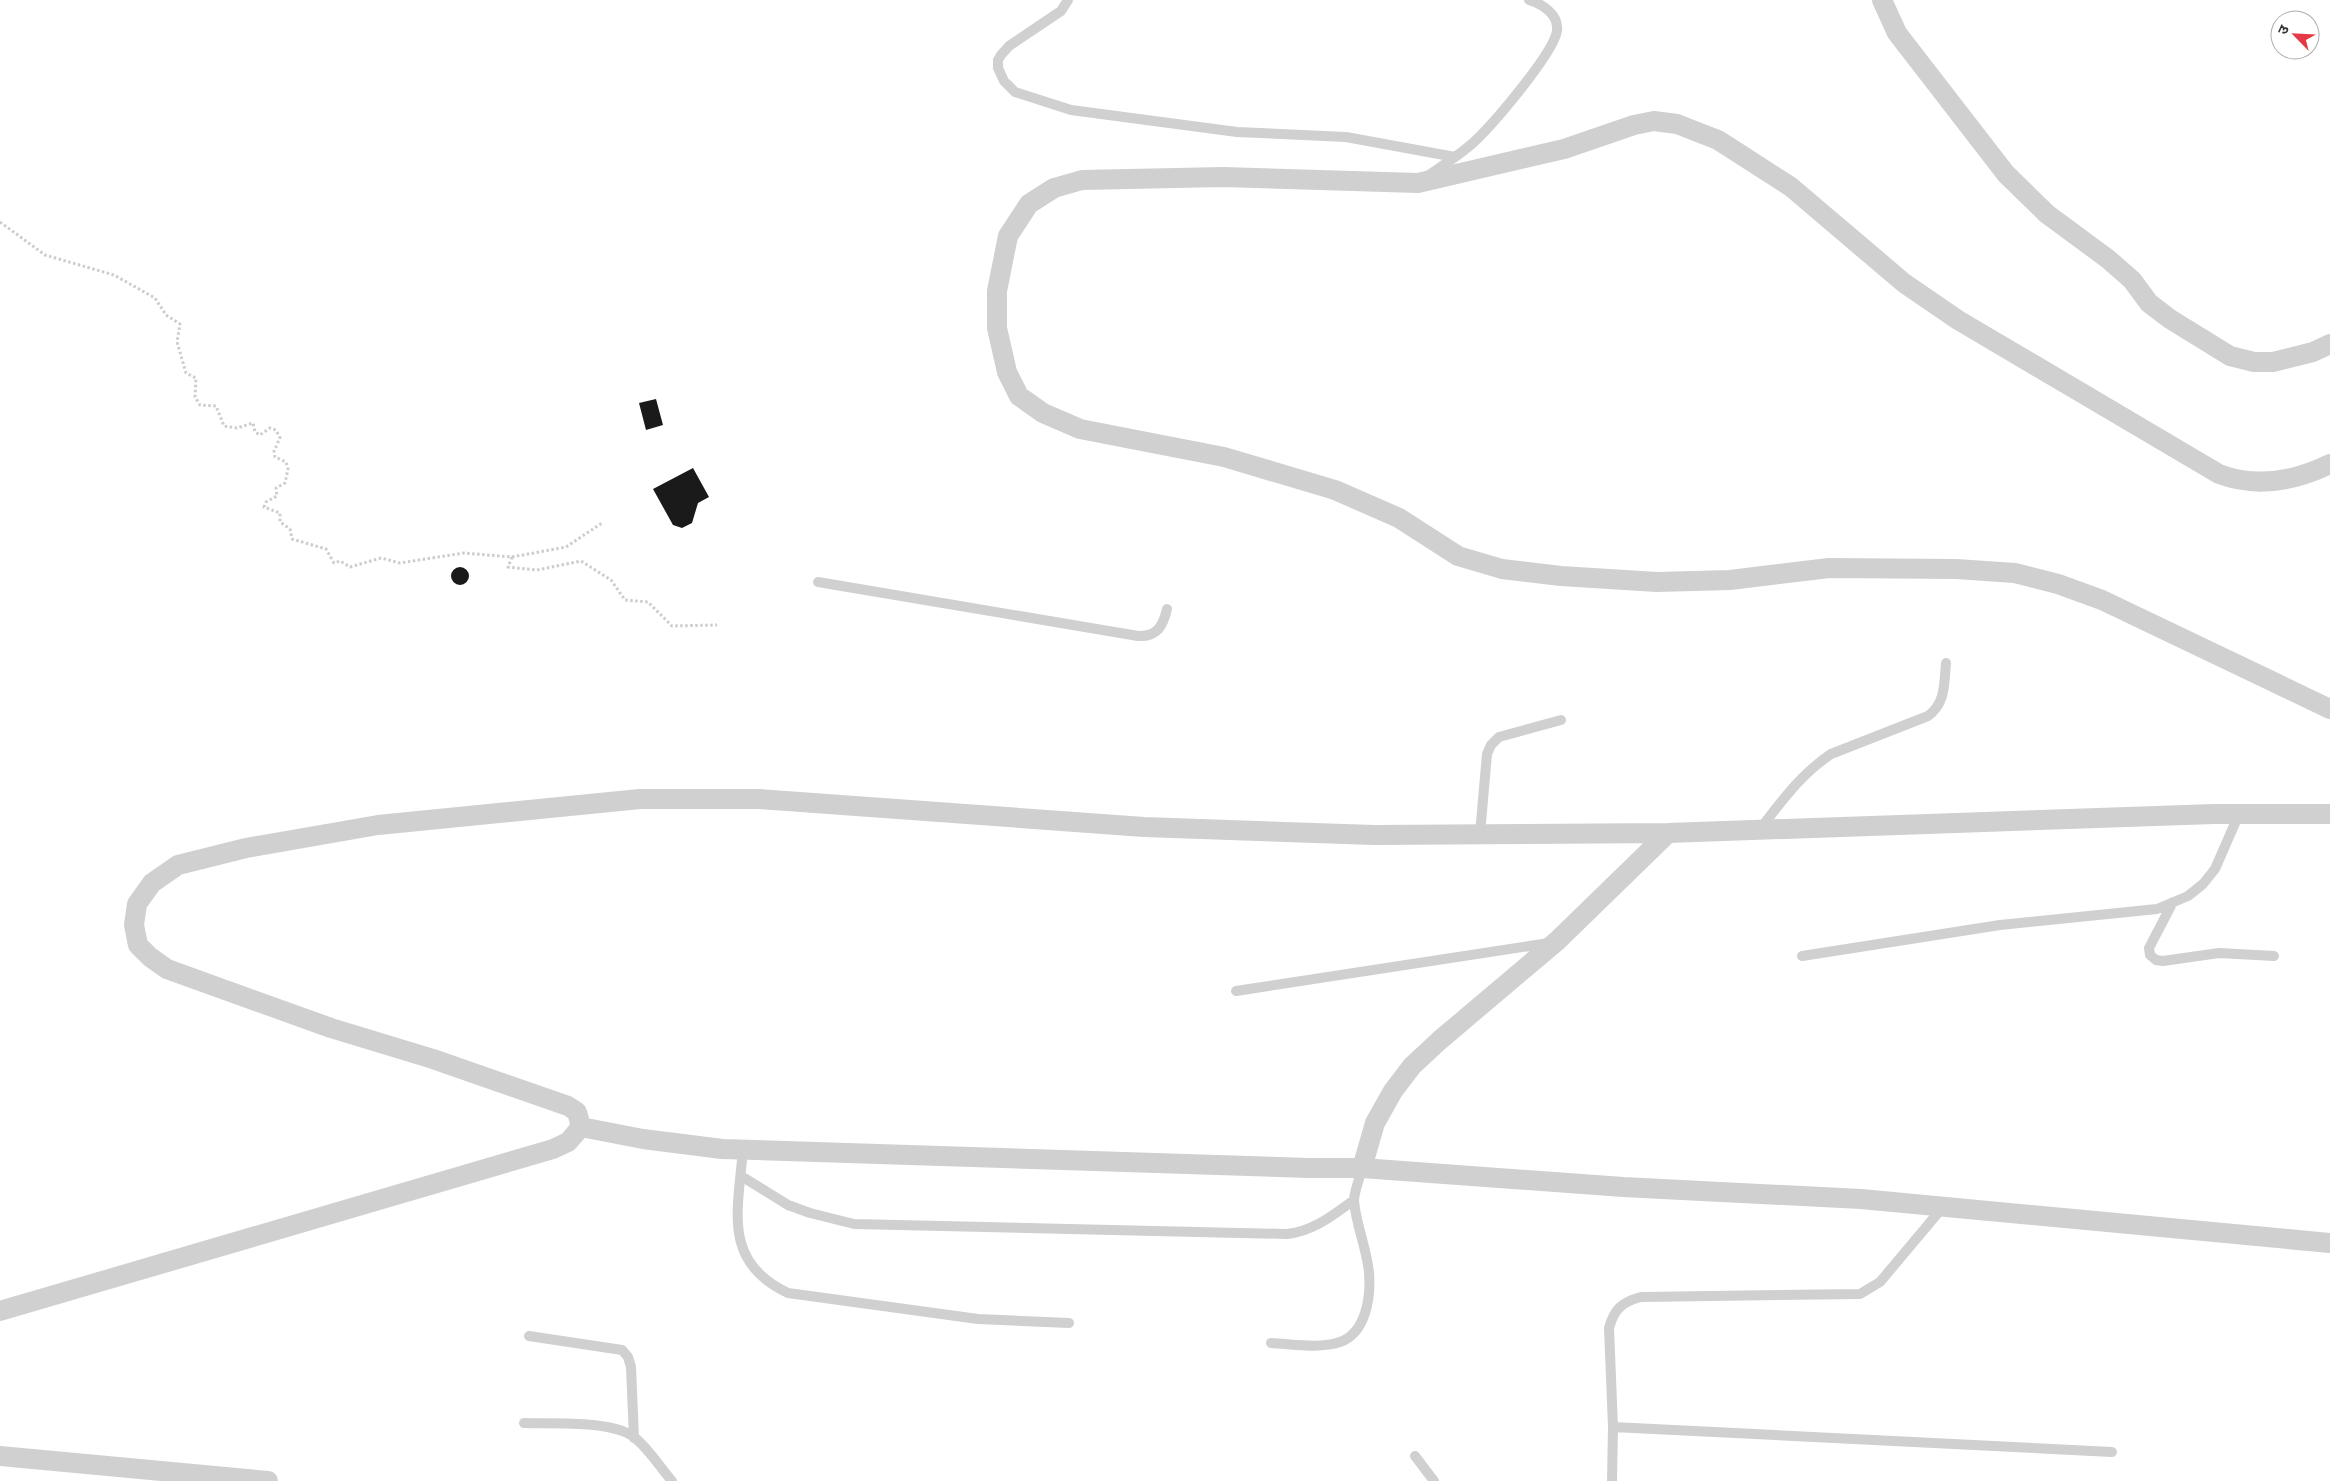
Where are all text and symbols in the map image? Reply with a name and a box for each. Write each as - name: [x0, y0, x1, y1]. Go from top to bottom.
- north arrow: [2270, 10, 2320, 60]
- text: उ: [2271, 21, 2294, 38]

